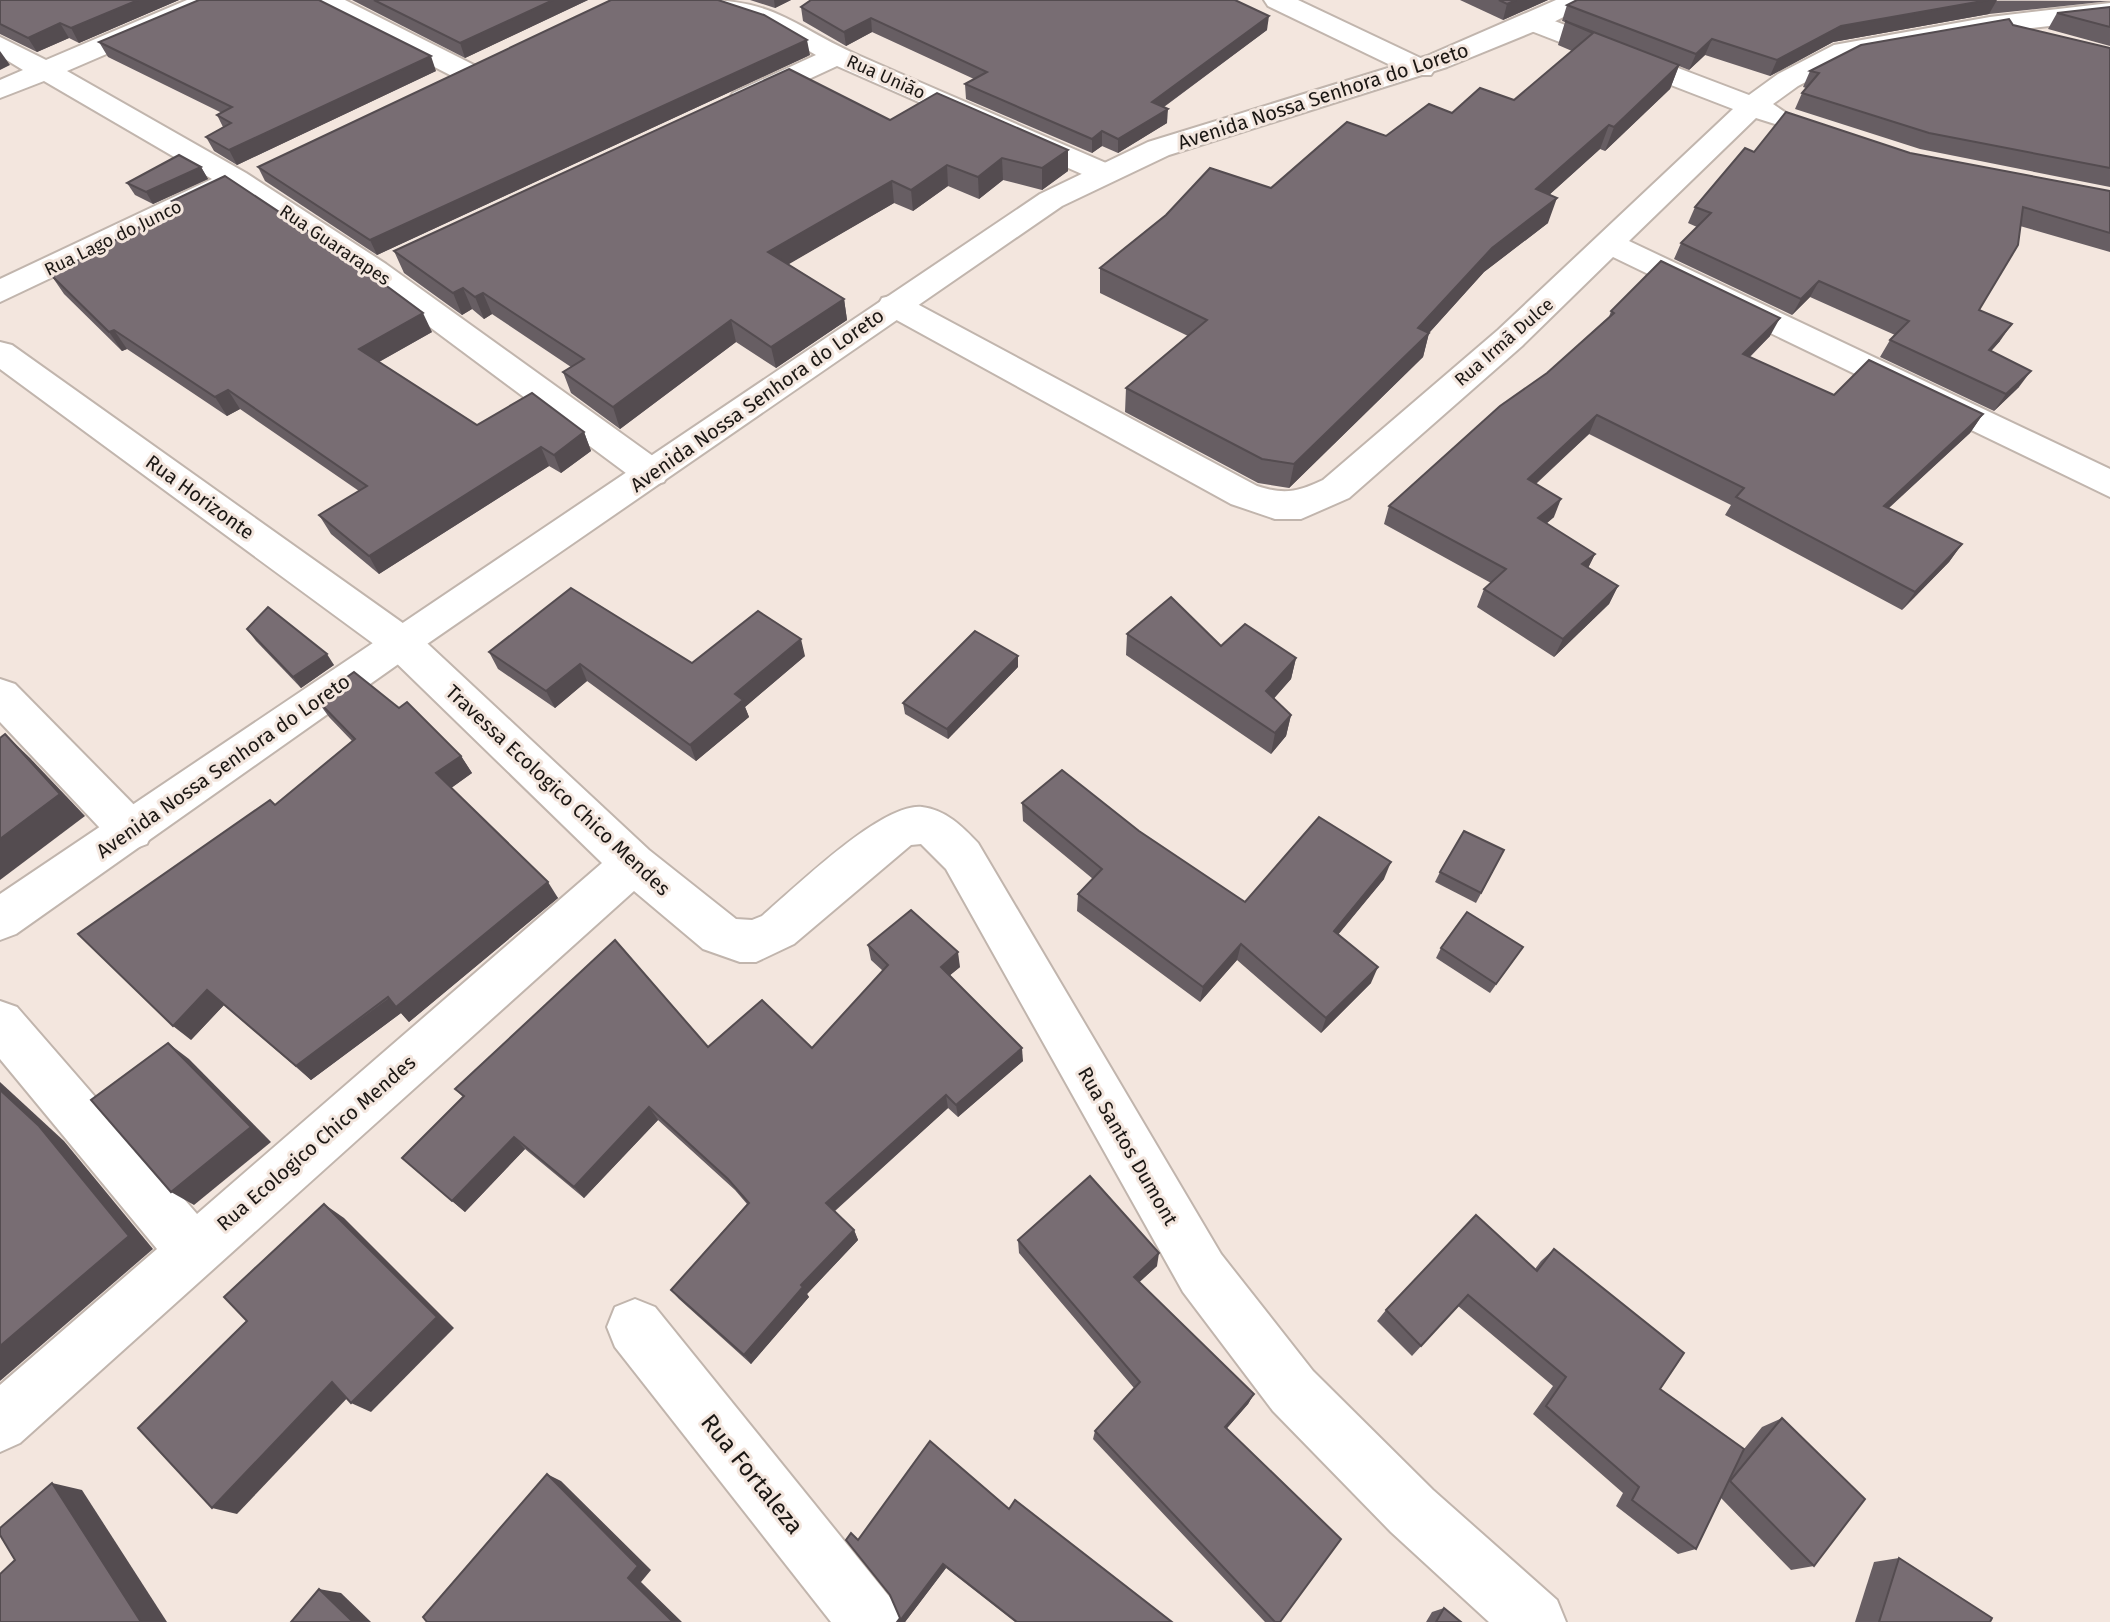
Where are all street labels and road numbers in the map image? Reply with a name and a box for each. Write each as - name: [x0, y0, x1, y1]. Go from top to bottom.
- street label: Avenida Nossa Senhora do Loreto: [1175, 38, 1471, 154]
- street label: Rua União: [843, 50, 929, 104]
- street label: Rua Lago do Junco: [41, 195, 185, 281]
- street label: Rua Guararapes: [276, 200, 394, 290]
- street label: Rua Irmã Dulce: [1450, 293, 1558, 391]
- street label: Avenida Nossa Senhora do Loreto: [626, 303, 888, 497]
- street label: Rua Horizonte: [141, 450, 259, 544]
- street label: Avenida Nossa Senhora do Loreto: [92, 669, 354, 863]
- street label: Travessa Ecologico Chico Mendes: [441, 680, 675, 900]
- street label: Rua Ecologico Chico Mendes: [212, 1050, 420, 1236]
- street label: Rua Santos Dumont: [1073, 1063, 1184, 1230]
- street label: Rua Fortaleza: [695, 1408, 809, 1540]

